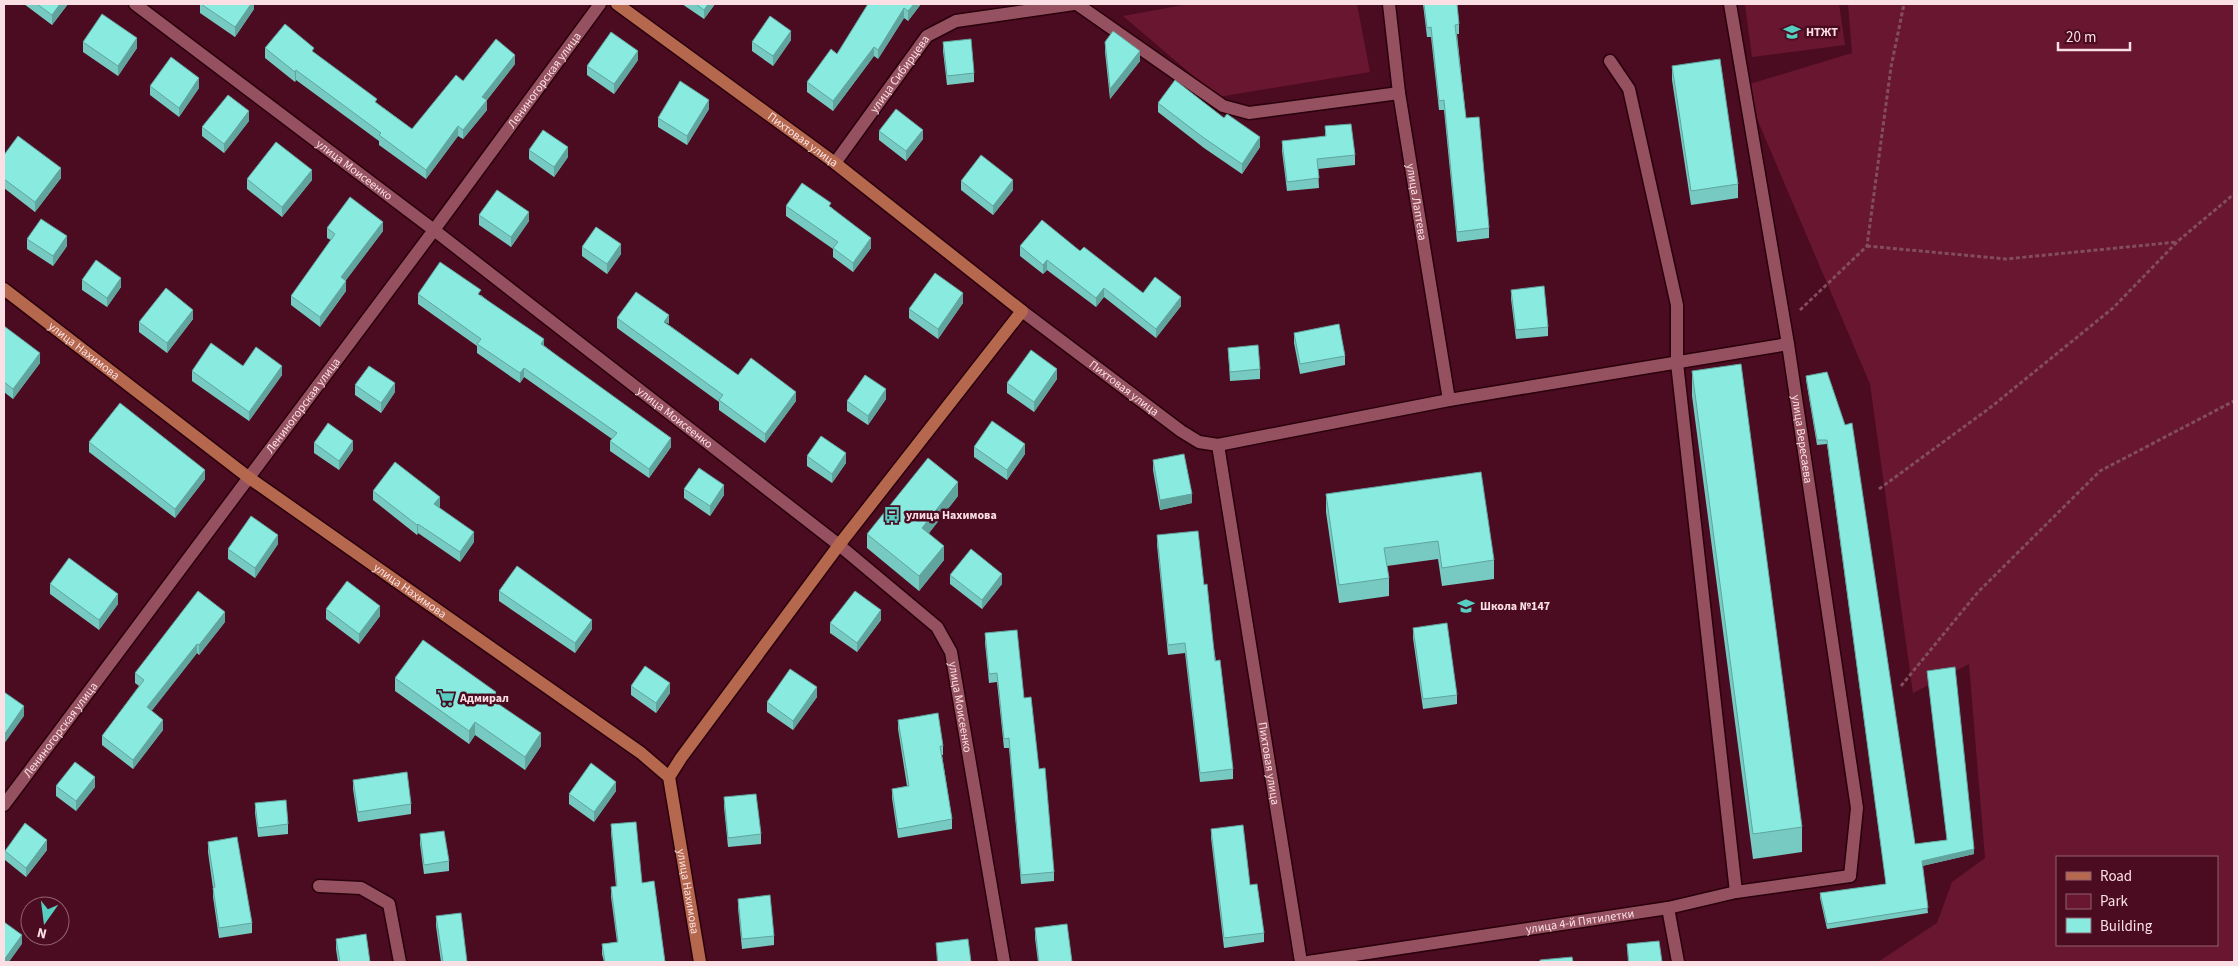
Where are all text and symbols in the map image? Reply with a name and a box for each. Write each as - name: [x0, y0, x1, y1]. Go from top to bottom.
- scale bar: [2058, 20, 2130, 52]
- school or university icon: НТЖТ: [1782, 22, 1802, 42]
- place label: НТЖТ: [1806, 24, 1838, 41]
- text: 20 m: [2066, 27, 2096, 48]
- street label: Лениногорская улица: [503, 29, 585, 132]
- street label: улица Сибирцева: [866, 32, 934, 116]
- street label: Пихтовая улица: [764, 108, 842, 171]
- street label: улица Моисеенко: [313, 135, 396, 204]
- street label: улица Лаптева: [1402, 162, 1431, 242]
- street label: улица Нахимова: [45, 318, 123, 384]
- street label: Лениногорская улица: [261, 354, 344, 457]
- street label: Пихтовая улица: [1086, 356, 1163, 420]
- street label: улица Моисеенко: [633, 382, 716, 452]
- street label: улица Вересаева: [1787, 394, 1817, 484]
- bus stop icon: улица Нахимова: [882, 505, 902, 525]
- place label: улица Нахимова: [906, 507, 997, 524]
- street label: улица Нахимова: [370, 559, 450, 623]
- school or university icon: Школа №147: [1456, 596, 1476, 616]
- place label: Школа №147: [1480, 598, 1550, 615]
- street label: улица Моисеенко: [944, 660, 977, 754]
- street label: Лениногорская улица: [19, 678, 102, 781]
- supermarket icon: Адмирал: [436, 688, 456, 708]
- place label: Адмирал: [459, 690, 509, 707]
- street label: Пихтовая улица: [1254, 721, 1284, 806]
- street label: улица Нахимова: [673, 847, 704, 935]
- legend: [2056, 856, 2218, 946]
- text: Road: [2100, 866, 2132, 887]
- text: Park: [2100, 891, 2129, 912]
- north arrow: [20, 896, 70, 946]
- street label: улица 4-й Пятилетки: [1525, 905, 1635, 938]
- text: Building: [2100, 916, 2153, 937]
- text: N: [35, 922, 49, 943]

